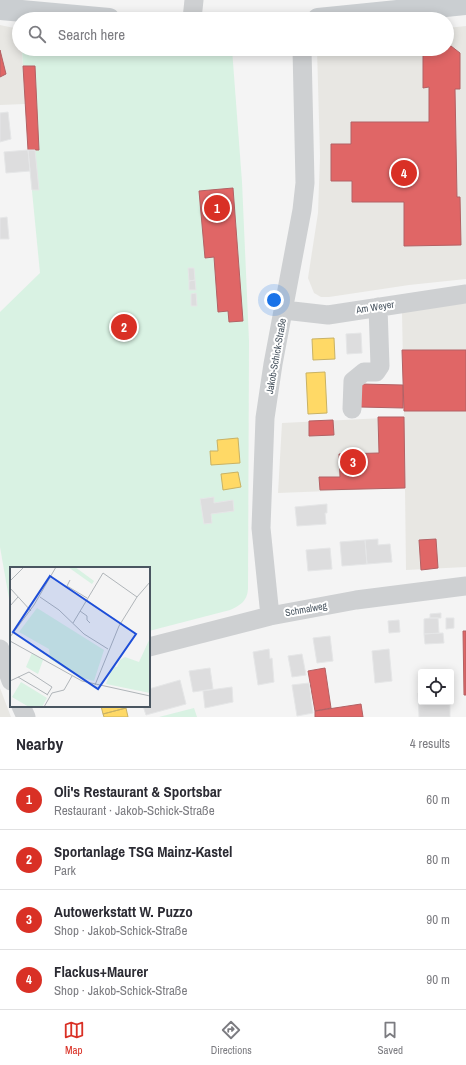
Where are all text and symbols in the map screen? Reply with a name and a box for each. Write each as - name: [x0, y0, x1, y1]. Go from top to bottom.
- search box: [12, 12, 454, 56]
- icon: search: [26, 23, 48, 45]
- text: Search here: [58, 24, 125, 45]
- pin: 4: [391, 158, 417, 188]
- pin: 1: [204, 193, 230, 223]
- your location: [264, 290, 284, 310]
- street label: Am Weyer: [354, 298, 395, 317]
- pin: 2: [111, 312, 137, 342]
- street label: Jakob-Schick-Straße: [263, 317, 289, 395]
- pin: 3: [340, 447, 366, 477]
- inset map: [10, 567, 150, 707]
- street label: Schmalweg: [284, 599, 328, 619]
- map controls: [418, 669, 454, 705]
- button: locate: [418, 669, 454, 705]
- text: Nearby: [16, 732, 63, 755]
- text: 4 results: [410, 735, 450, 752]
- text: Oli's Restaurant & Sportsbar: [54, 781, 222, 802]
- text: 1: [26, 791, 32, 808]
- text: 60 m: [426, 791, 450, 808]
- text: Restaurant · Jakob-Schick-Straße: [54, 802, 215, 819]
- text: Sportanlage TSG Mainz-Kastel: [54, 841, 232, 862]
- text: 2: [26, 851, 32, 868]
- text: 80 m: [426, 851, 450, 868]
- text: Park: [54, 862, 76, 879]
- text: Autowerkstatt W. Puzzo: [54, 901, 193, 922]
- text: 3: [26, 911, 32, 928]
- text: 90 m: [426, 911, 450, 928]
- text: Shop · Jakob-Schick-Straße: [54, 922, 187, 939]
- text: Flackus+Maurer: [54, 961, 148, 982]
- text: 4: [26, 971, 32, 988]
- text: 90 m: [426, 971, 450, 988]
- text: Shop · Jakob-Schick-Straße: [54, 982, 187, 999]
- tab: Map: [63, 1019, 85, 1057]
- tab: Directions: [211, 1019, 252, 1057]
- tab: Saved: [378, 1019, 403, 1057]

